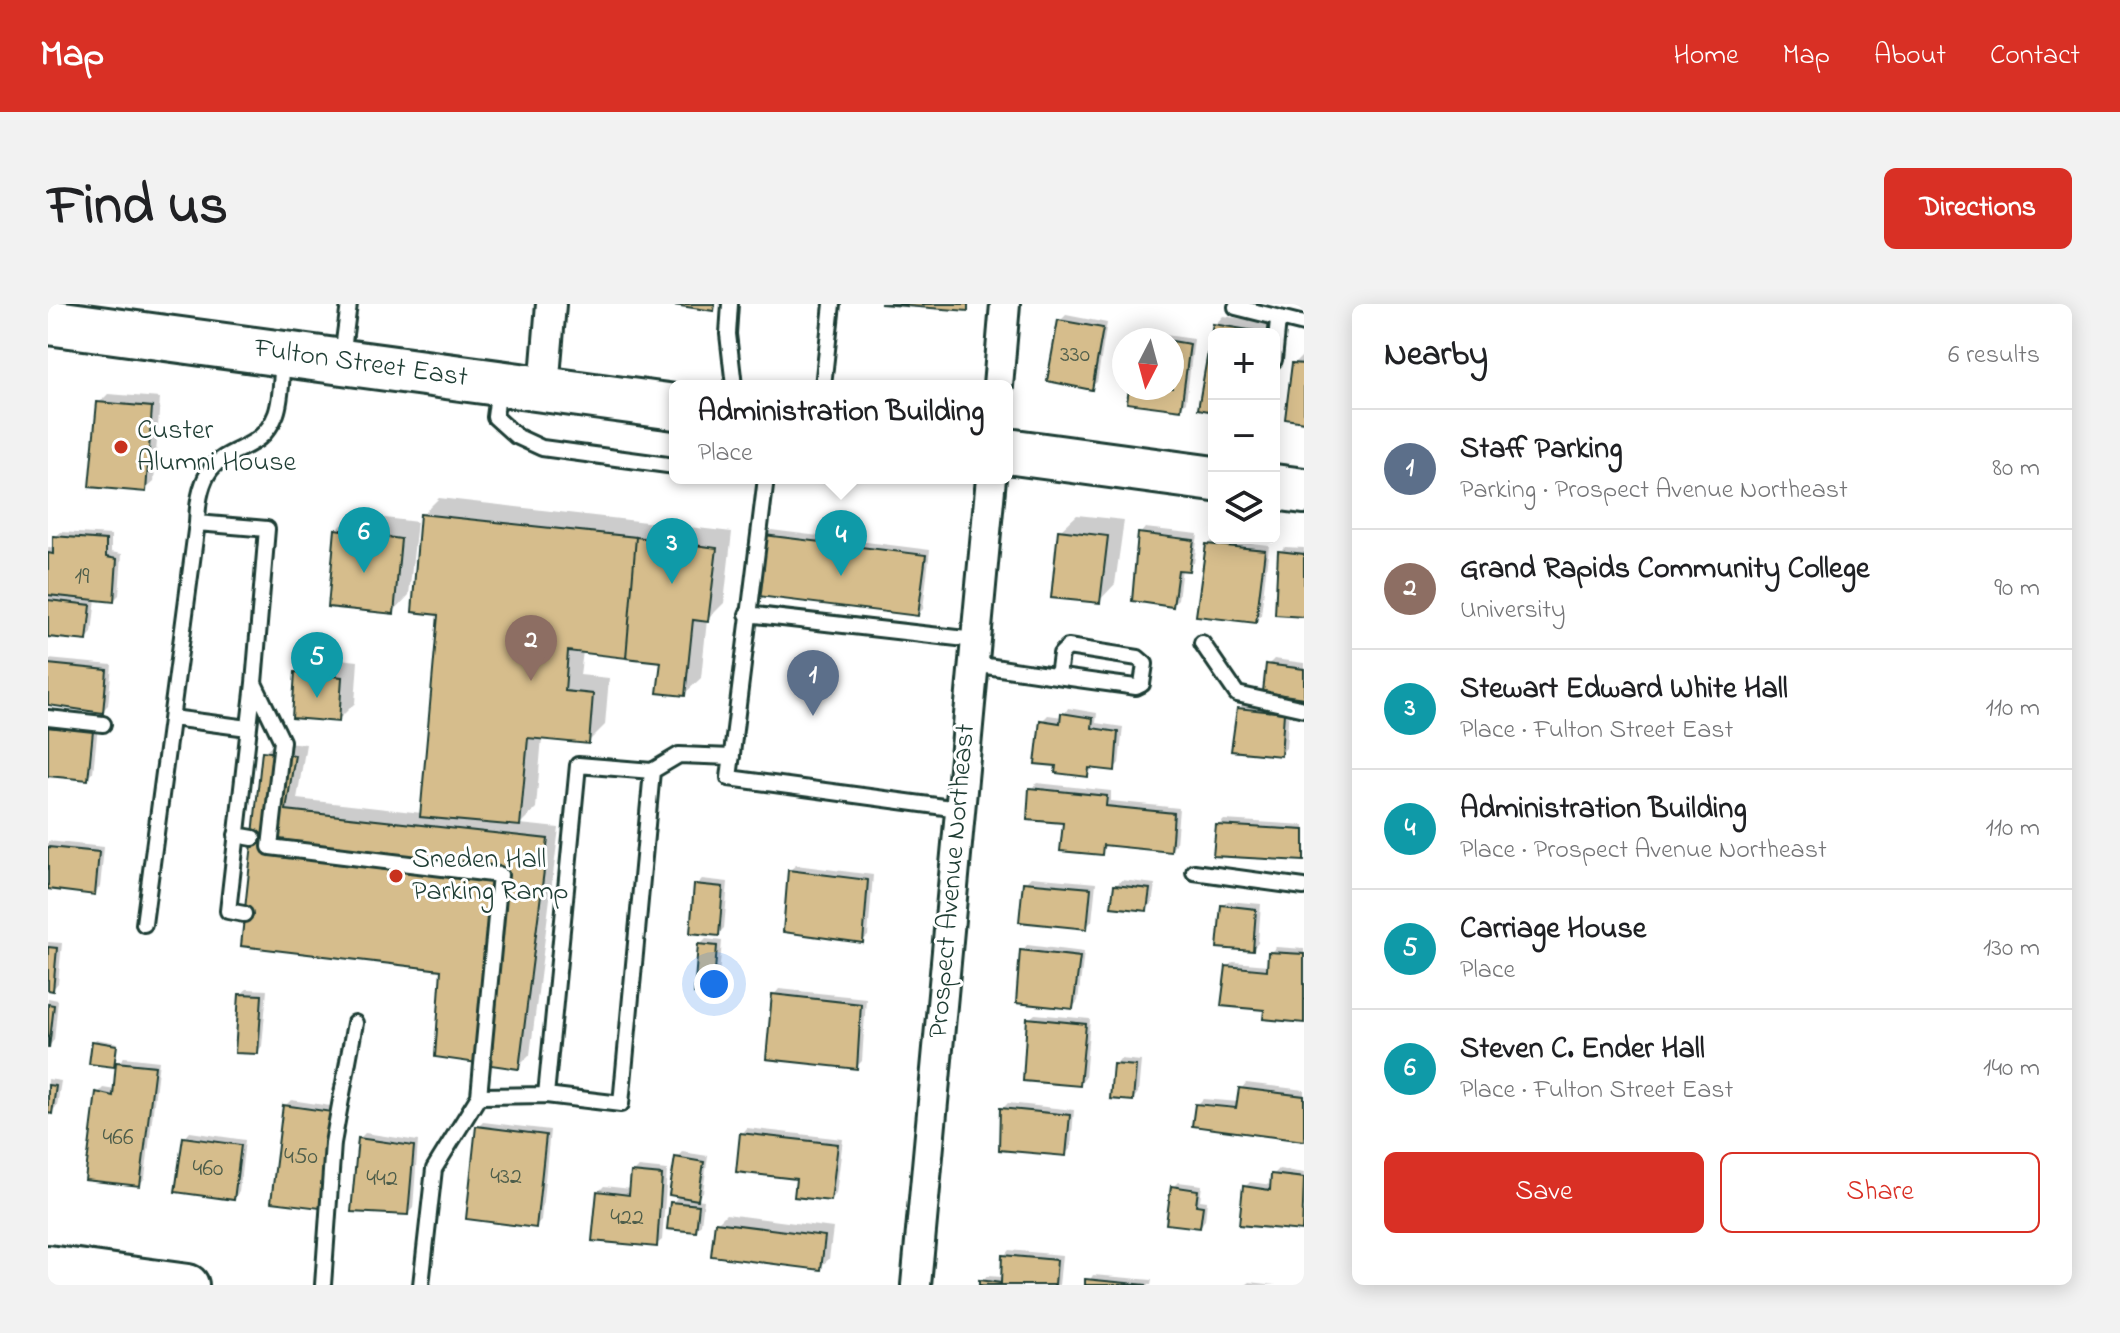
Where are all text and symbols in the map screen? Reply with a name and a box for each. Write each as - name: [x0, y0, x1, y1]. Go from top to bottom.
- text: Map: [40, 28, 104, 84]
- text: Home: [1673, 36, 1739, 77]
- text: Map: [1783, 36, 1830, 77]
- text: About: [1874, 36, 1946, 77]
- text: Contact: [1990, 36, 2080, 77]
- text: Find us: [48, 168, 228, 249]
- button: Directions: [1884, 168, 2072, 249]
- north arrow: [1112, 328, 1184, 400]
- map controls: [1208, 328, 1280, 544]
- button: +: [1208, 328, 1280, 400]
- street label: Fulton Street East: [251, 329, 470, 399]
- text: Nearby: [1384, 331, 1488, 381]
- text: 6 results: [1948, 337, 2040, 375]
- house number: 330: [1060, 338, 1090, 373]
- popup: [669, 380, 1013, 484]
- text: Administration Building: [698, 391, 984, 435]
- button: −: [1208, 400, 1280, 472]
- place label: Custer Alumni House: [137, 411, 296, 484]
- text: Staff Parking: [1460, 428, 1622, 472]
- text: Place: [698, 435, 753, 473]
- marker: Custer Alumni House: [112, 438, 130, 456]
- text: 1: [1406, 450, 1414, 488]
- text: 80 m: [1992, 450, 2040, 488]
- button: layers: [1208, 472, 1280, 544]
- text: Parking · Prospect Avenue Northeast: [1460, 472, 1848, 510]
- pin: 6: [338, 507, 390, 573]
- pin: 4: [815, 510, 867, 576]
- pin: 3: [646, 518, 698, 584]
- text: Grand Rapids Community College: [1460, 548, 1869, 592]
- house number: 19: [75, 560, 90, 595]
- text: 2: [1404, 570, 1416, 608]
- text: 90 m: [1994, 570, 2040, 608]
- text: University: [1460, 592, 1566, 630]
- pin: 2: [505, 615, 557, 681]
- pin: 5: [291, 632, 343, 698]
- pin: 1: [787, 650, 839, 716]
- text: Stewart Edward White Hall: [1460, 668, 1788, 712]
- text: 3: [1405, 690, 1415, 728]
- text: 110 m: [1986, 690, 2040, 728]
- text: Place · Fulton Street East: [1460, 712, 1733, 750]
- street label: Prospect Avenue Northeast: [919, 722, 987, 1040]
- text: Administration Building: [1460, 788, 1747, 832]
- text: 4: [1405, 810, 1415, 848]
- text: 110 m: [1986, 810, 2040, 848]
- text: Place · Prospect Avenue Northeast: [1460, 832, 1827, 870]
- place label: Sneden Hall Parking Ramp: [412, 840, 569, 913]
- marker: Sneden Hall Parking Ramp: [387, 867, 405, 885]
- text: Carriage House: [1460, 908, 1646, 952]
- text: 5: [1403, 930, 1417, 968]
- text: 130 m: [1983, 930, 2040, 968]
- text: Place: [1460, 952, 1515, 990]
- your location: [694, 964, 734, 1004]
- text: Steven C. Ender Hall: [1460, 1028, 1705, 1072]
- text: 6: [1404, 1050, 1416, 1088]
- text: 140 m: [1983, 1050, 2040, 1088]
- text: Place · Fulton Street East: [1460, 1072, 1733, 1110]
- house number: 466: [102, 1121, 134, 1156]
- house number: 450: [284, 1140, 318, 1175]
- house number: 460: [193, 1152, 223, 1187]
- button: Save: [1384, 1152, 1704, 1233]
- button: Share: [1720, 1152, 2040, 1233]
- house number: 432: [490, 1160, 522, 1195]
- house number: 442: [366, 1162, 398, 1197]
- house number: 422: [610, 1201, 644, 1236]

